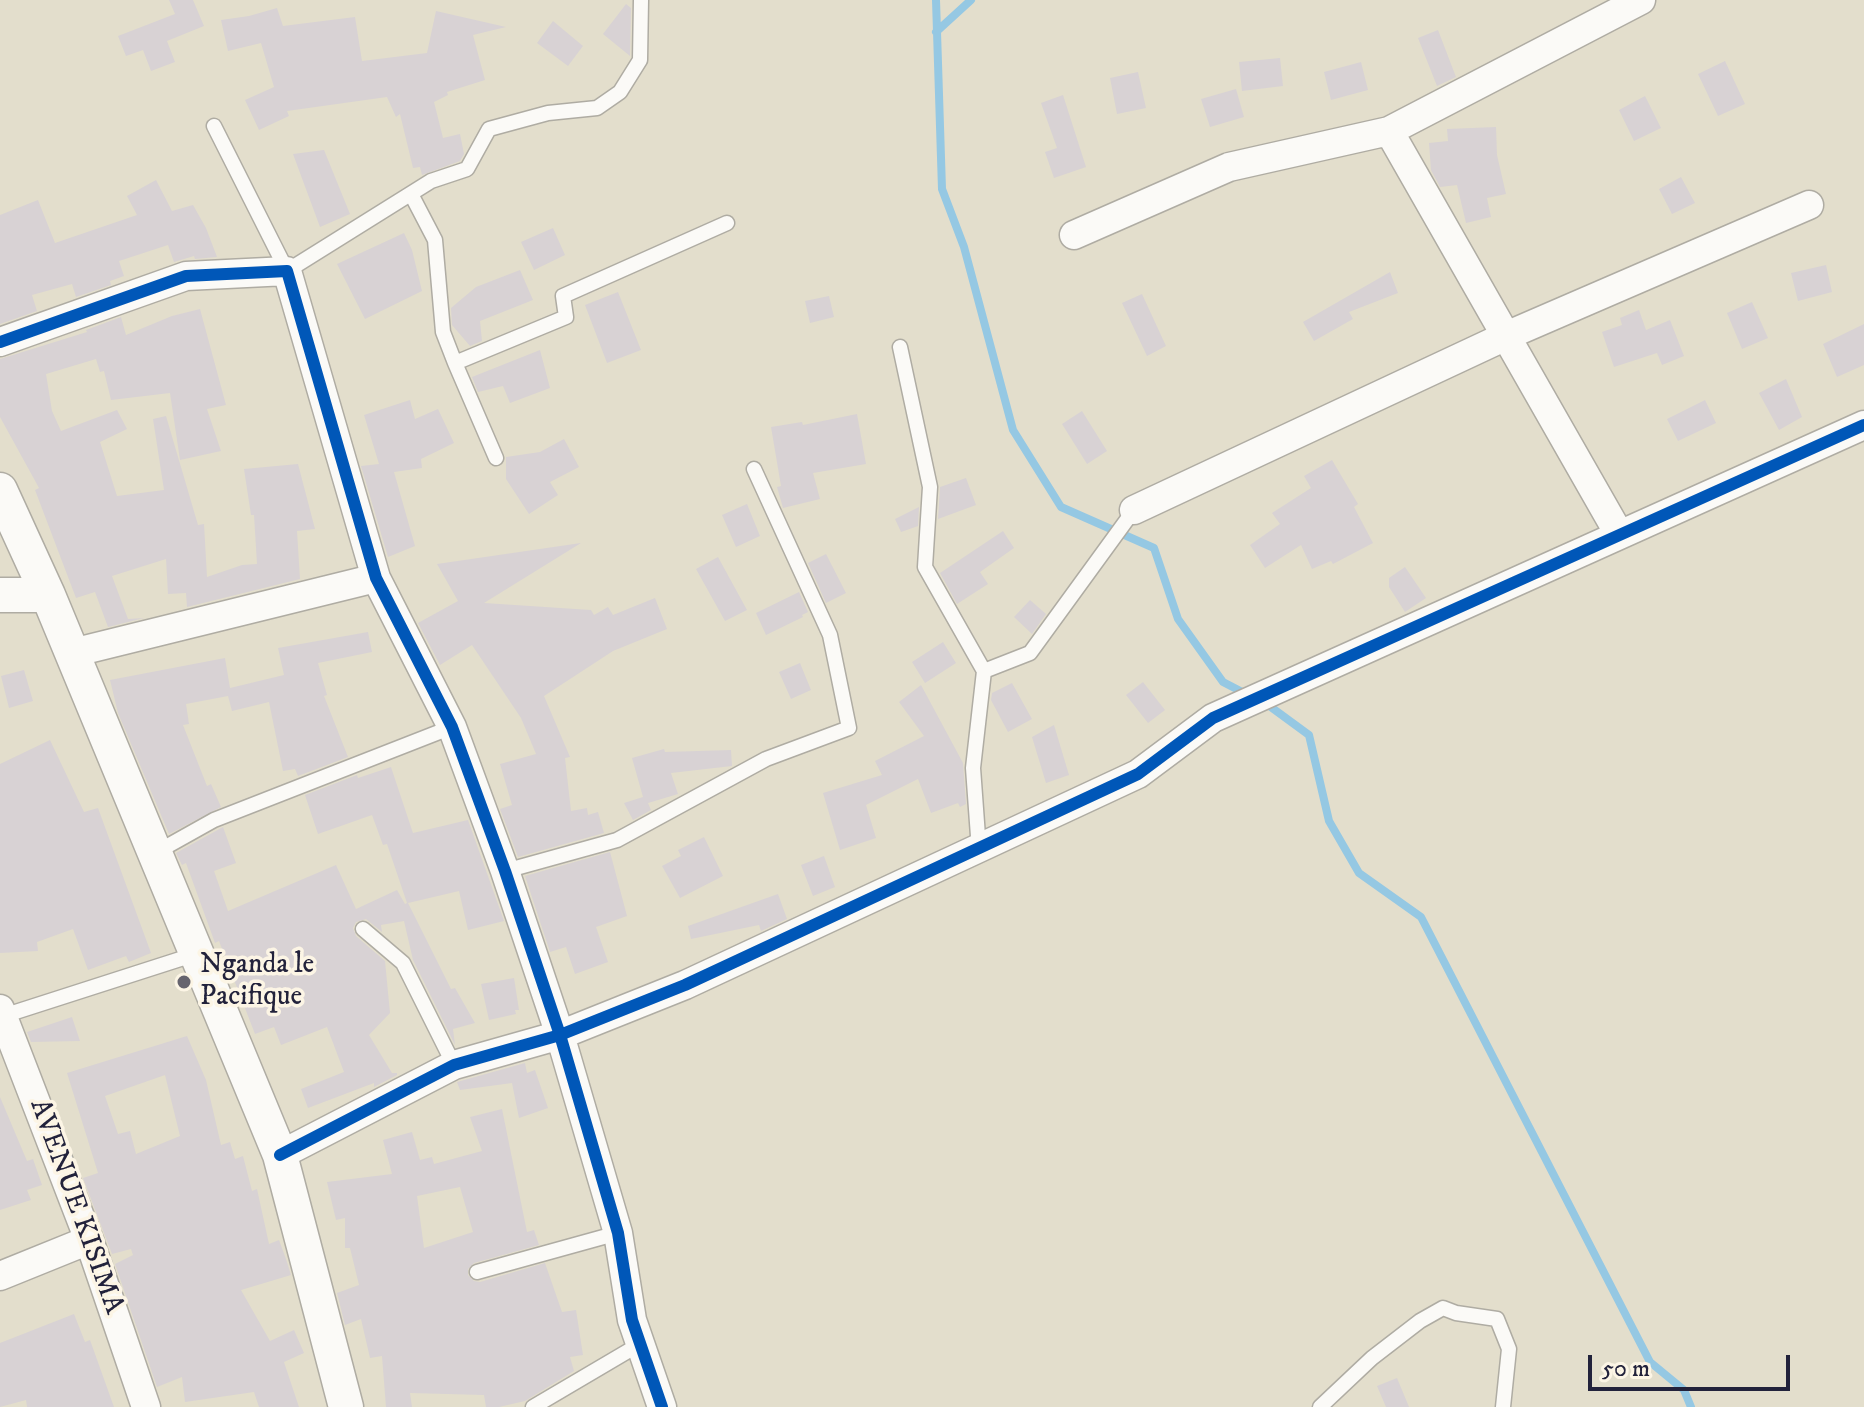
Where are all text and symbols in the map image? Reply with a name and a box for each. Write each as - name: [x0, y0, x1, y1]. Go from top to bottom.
- place label: Nganda le Pacifique: [200, 949, 314, 1015]
- marker: Nganda le Pacifique: [175, 973, 193, 991]
- street label: AVENUE KISIMA: [21, 1095, 129, 1319]
- scale bar: [1592, 1339, 1794, 1389]
- text: 50 m: [1602, 1354, 1650, 1384]

